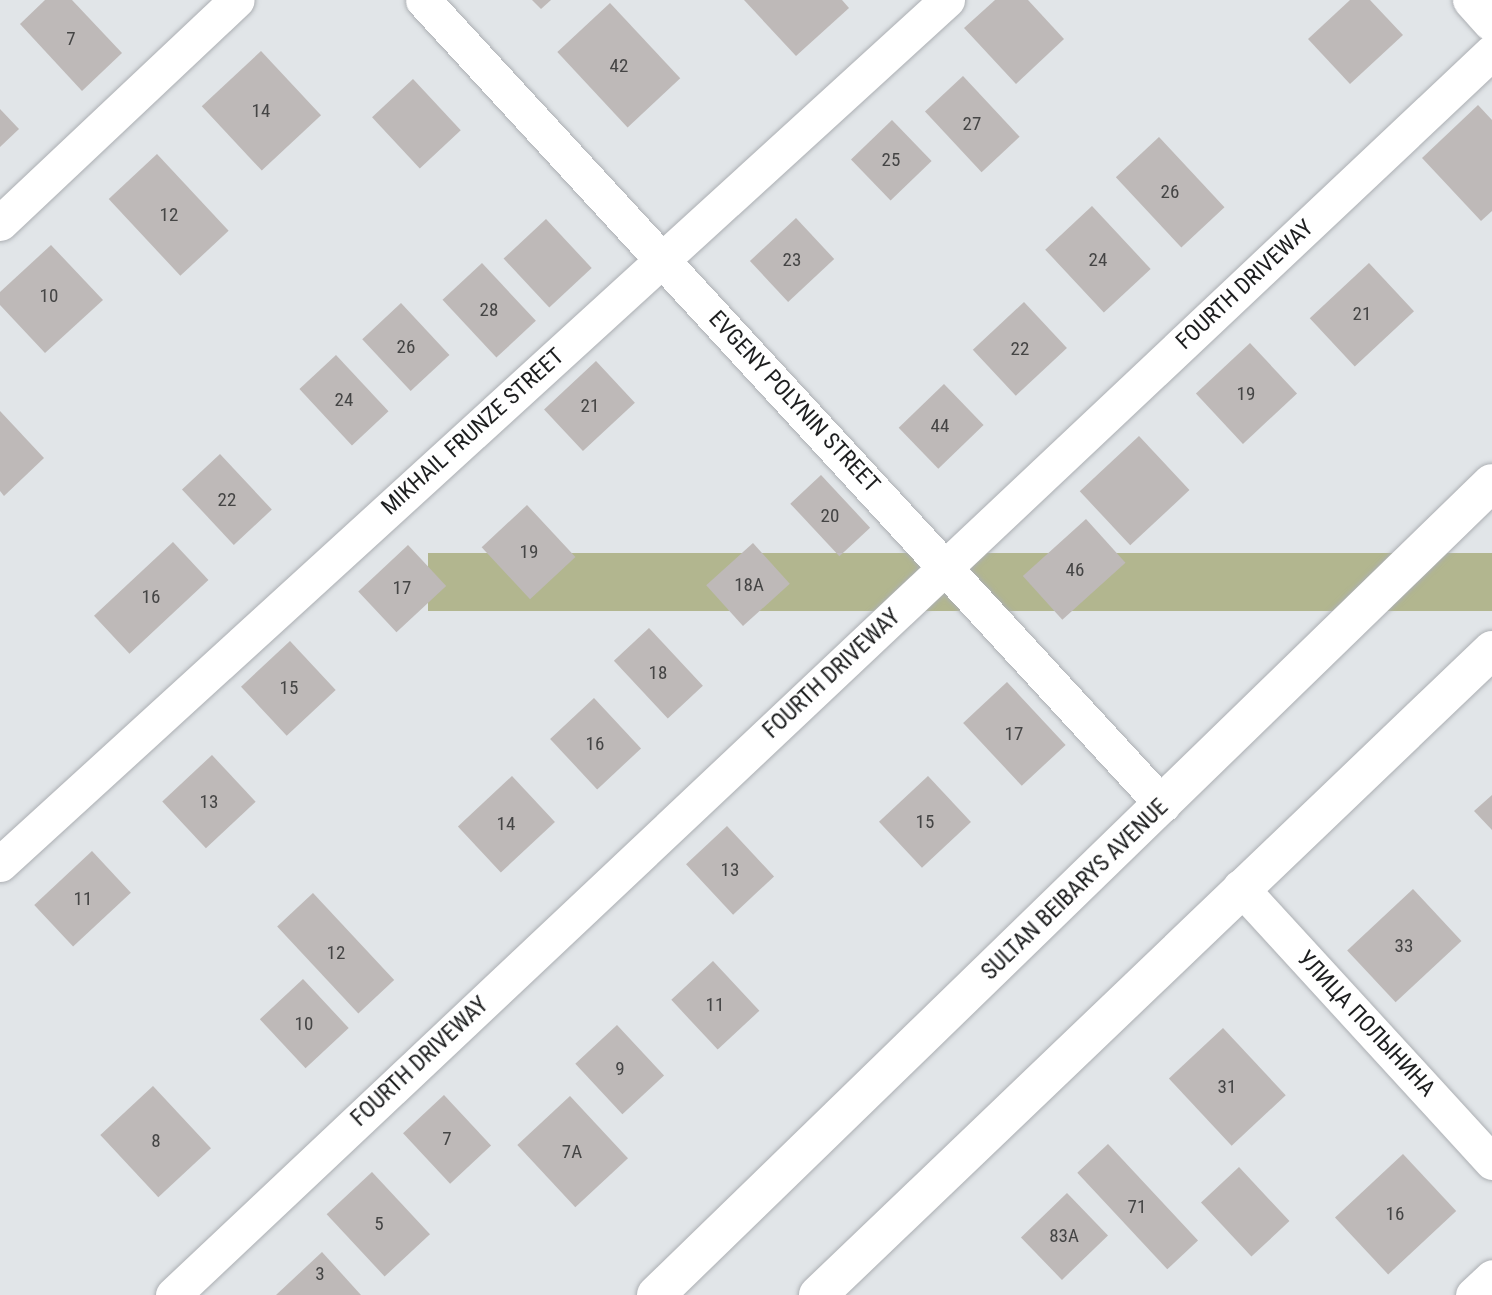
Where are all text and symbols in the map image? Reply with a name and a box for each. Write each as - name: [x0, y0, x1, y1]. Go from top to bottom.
- house number: 7: [66, 28, 76, 50]
- house number: 42: [610, 55, 628, 77]
- house number: 14: [252, 100, 270, 122]
- house number: 27: [963, 113, 981, 135]
- house number: 25: [882, 149, 900, 171]
- house number: 26: [1161, 181, 1179, 203]
- house number: 12: [160, 204, 178, 226]
- street label: FOURTH DRIVEWAY: [1171, 214, 1319, 356]
- house number: 23: [783, 249, 801, 271]
- house number: 24: [1089, 249, 1107, 271]
- house number: 10: [40, 285, 58, 307]
- house number: 28: [480, 299, 498, 321]
- house number: 21: [1353, 303, 1371, 325]
- street label: EVGENY POLYNIN STREET: [703, 306, 885, 498]
- house number: 26: [397, 336, 415, 358]
- house number: 22: [1011, 338, 1029, 360]
- street label: MIKHAIL FRUNZE STREET: [376, 343, 570, 521]
- house number: 19: [1237, 383, 1255, 405]
- house number: 24: [335, 389, 353, 411]
- house number: 21: [581, 395, 599, 417]
- house number: 44: [931, 415, 949, 437]
- house number: 22: [218, 489, 236, 511]
- house number: 20: [821, 505, 839, 527]
- house number: 19: [520, 541, 538, 563]
- house number: 46: [1066, 559, 1084, 581]
- house number: 18А: [734, 574, 764, 596]
- house number: 17: [393, 577, 411, 599]
- house number: 16: [142, 586, 160, 608]
- street label: FOURTH DRIVEWAY: [758, 603, 906, 745]
- house number: 18: [649, 662, 667, 684]
- house number: 15: [280, 677, 298, 699]
- house number: 17: [1005, 723, 1023, 745]
- house number: 16: [586, 733, 604, 755]
- house number: 13: [200, 791, 218, 813]
- street label: SULTAN BEIBARYS AVENUE: [976, 794, 1174, 986]
- house number: 15: [916, 811, 934, 833]
- house number: 14: [497, 813, 515, 835]
- house number: 13: [721, 859, 739, 881]
- house number: 11: [74, 888, 92, 910]
- house number: 33: [1395, 935, 1413, 957]
- house number: 12: [327, 942, 345, 964]
- street label: УЛИЦА ПОЛЫНИНА: [1291, 945, 1441, 1103]
- street label: FOURTH DRIVEWAY: [346, 991, 494, 1133]
- house number: 11: [706, 994, 724, 1016]
- house number: 10: [295, 1013, 313, 1035]
- house number: 9: [615, 1058, 625, 1080]
- house number: 31: [1218, 1076, 1236, 1098]
- house number: 7: [442, 1128, 452, 1150]
- house number: 8: [151, 1130, 161, 1152]
- house number: 7А: [562, 1141, 582, 1163]
- house number: 71: [1128, 1196, 1146, 1218]
- house number: 16: [1386, 1203, 1404, 1225]
- house number: 5: [374, 1213, 384, 1235]
- house number: 83А: [1049, 1225, 1079, 1247]
- house number: 3: [315, 1263, 325, 1285]

